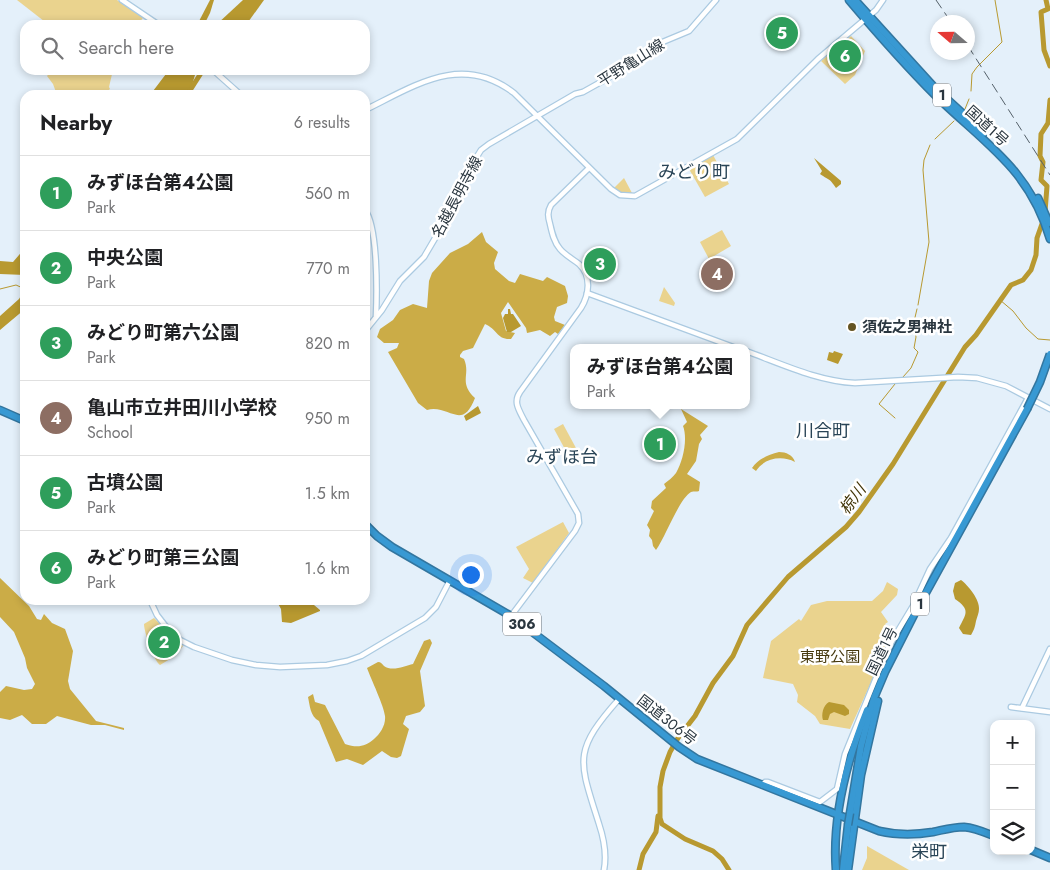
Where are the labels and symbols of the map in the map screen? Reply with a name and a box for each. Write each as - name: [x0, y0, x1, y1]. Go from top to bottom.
- pin: 5: [766, 14, 798, 52]
- north arrow: [930, 15, 975, 60]
- street label: 平野亀山線: [593, 34, 669, 92]
- pin: 6: [829, 37, 861, 75]
- road number: 1: [933, 84, 951, 106]
- street label: 国道1号: [960, 101, 1014, 151]
- street label: 名越長明寺線: [426, 152, 488, 242]
- district label: みどり町: [658, 159, 730, 185]
- pin: 3: [584, 245, 616, 283]
- pin: 4: [701, 255, 733, 293]
- place label: 須佐之男神社: [862, 316, 952, 338]
- marker: 須佐之男神社: [846, 321, 858, 333]
- district label: 川合町: [796, 418, 850, 444]
- pin: 1: [644, 425, 676, 463]
- district label: みずほ台: [526, 444, 598, 470]
- water label: 椋川: [834, 478, 872, 519]
- your location: [458, 562, 484, 588]
- road number: 1: [911, 592, 929, 616]
- road number: 306: [503, 612, 541, 636]
- pin: 2: [148, 623, 180, 661]
- street label: 国道1号: [861, 623, 903, 679]
- park label: 東野公園: [800, 646, 860, 668]
- street label: 国道306号: [632, 690, 702, 750]
- district label: 栄町: [911, 839, 947, 865]

